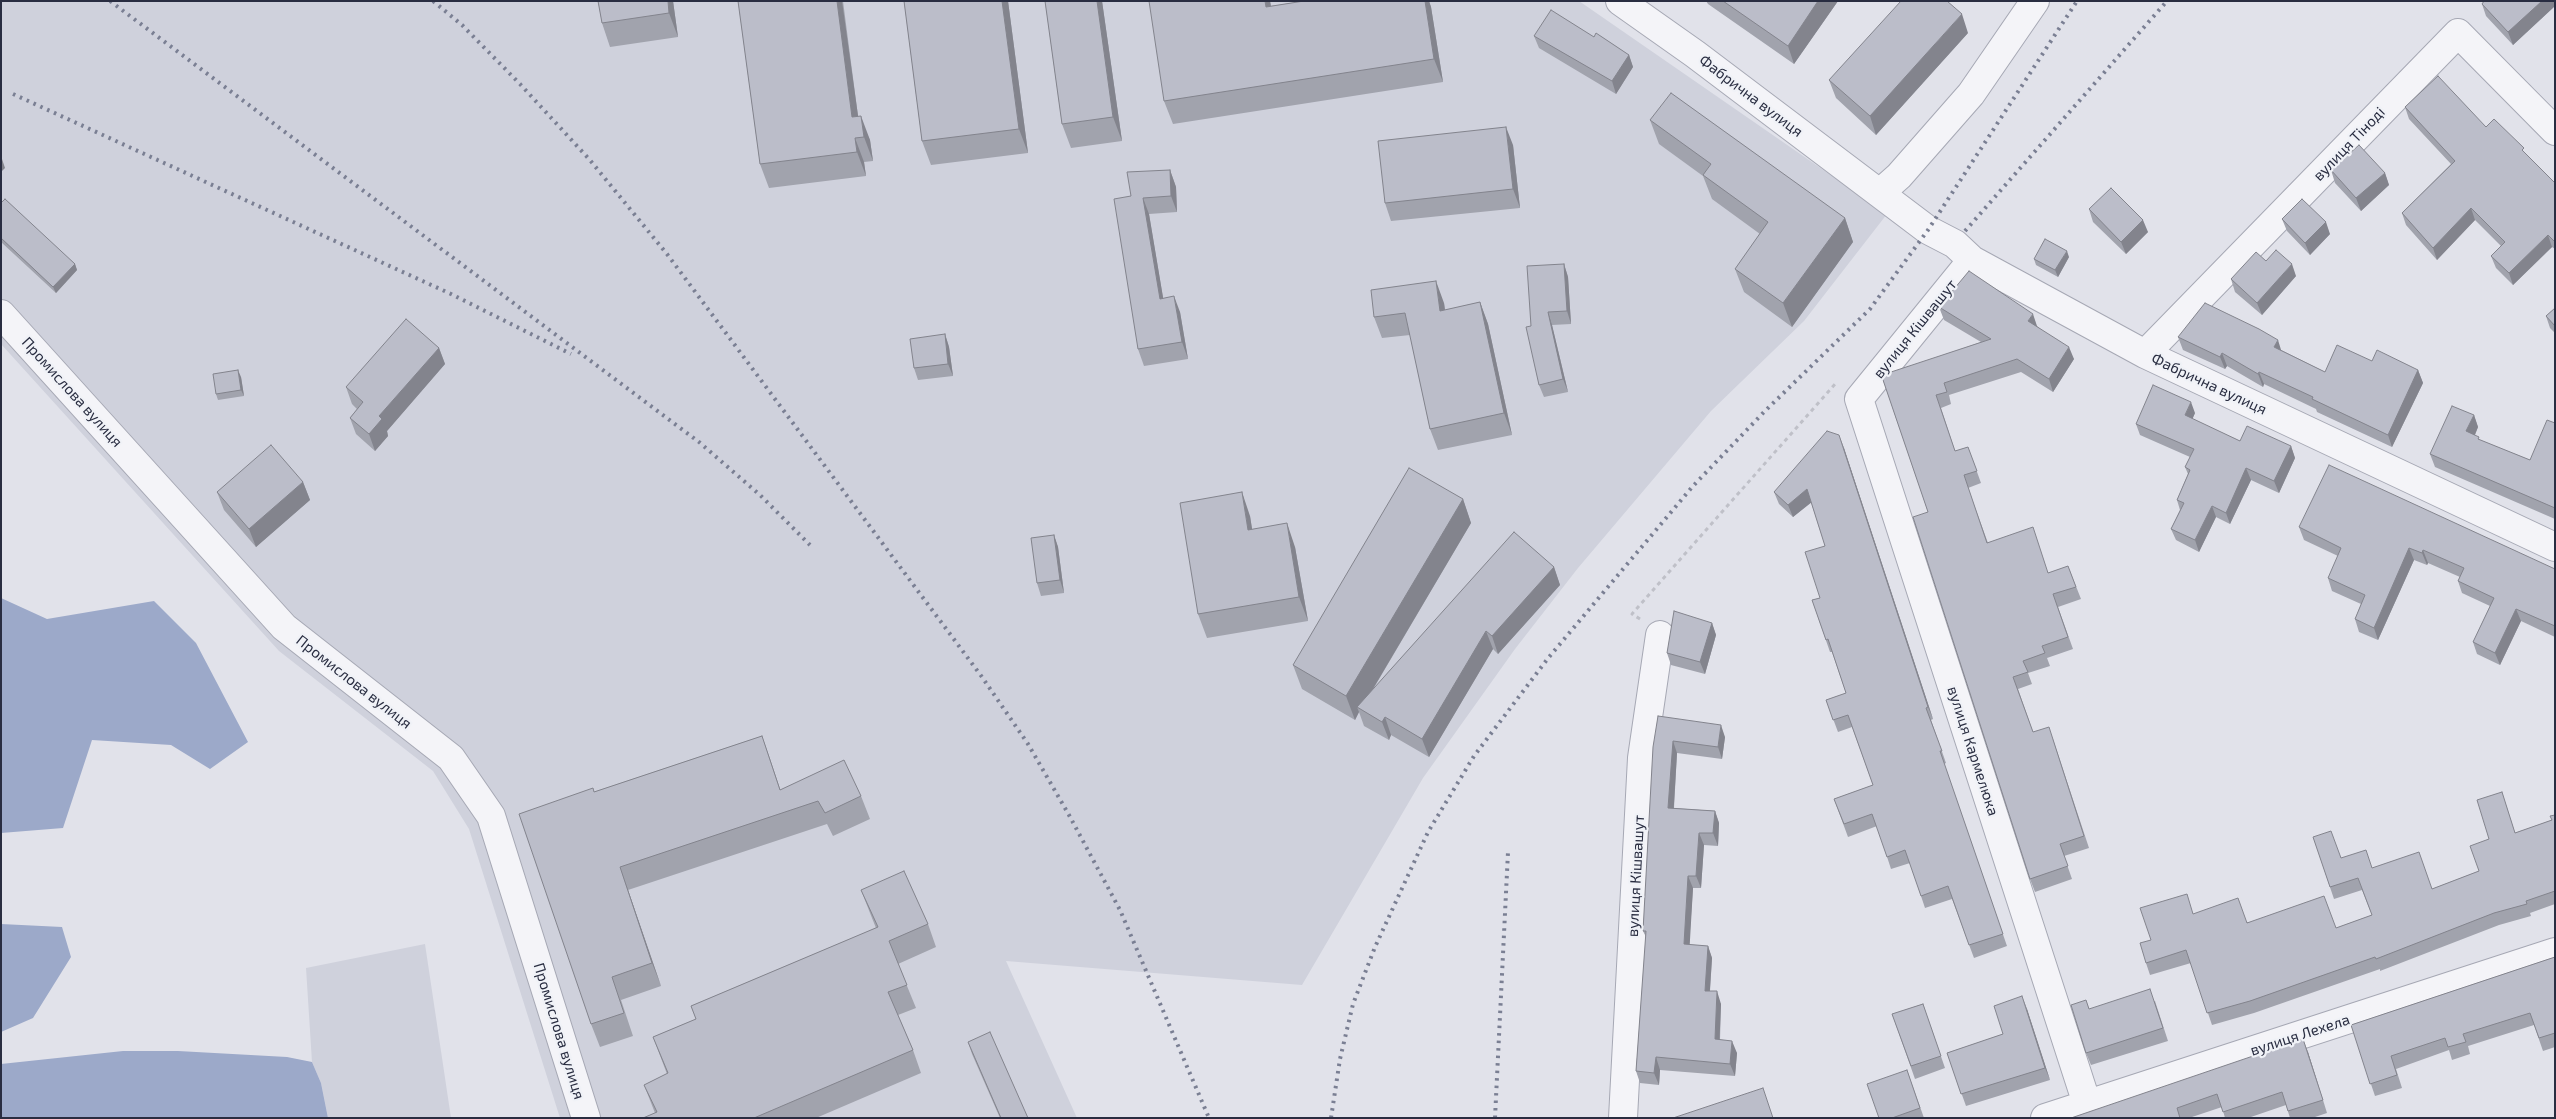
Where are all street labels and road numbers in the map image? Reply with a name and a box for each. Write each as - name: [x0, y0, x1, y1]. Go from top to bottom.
- street label: Фабрична вулиця: [1696, 51, 1806, 141]
- street label: вулиця Тіноді: [2309, 103, 2389, 185]
- street label: вулиця Кішвашут: [1870, 276, 1960, 382]
- street label: Промислова вулиця: [18, 333, 126, 451]
- street label: Фабрична вулиця: [2149, 349, 2269, 419]
- street label: Промислова вулиця: [293, 631, 415, 733]
- street label: вулиця Кармелюка: [1944, 684, 2002, 818]
- street label: вулиця Кішвашут: [1624, 815, 1648, 937]
- street label: Промислова вулиця: [530, 961, 588, 1101]
- street label: вулиця Лехела: [2248, 1010, 2352, 1060]

